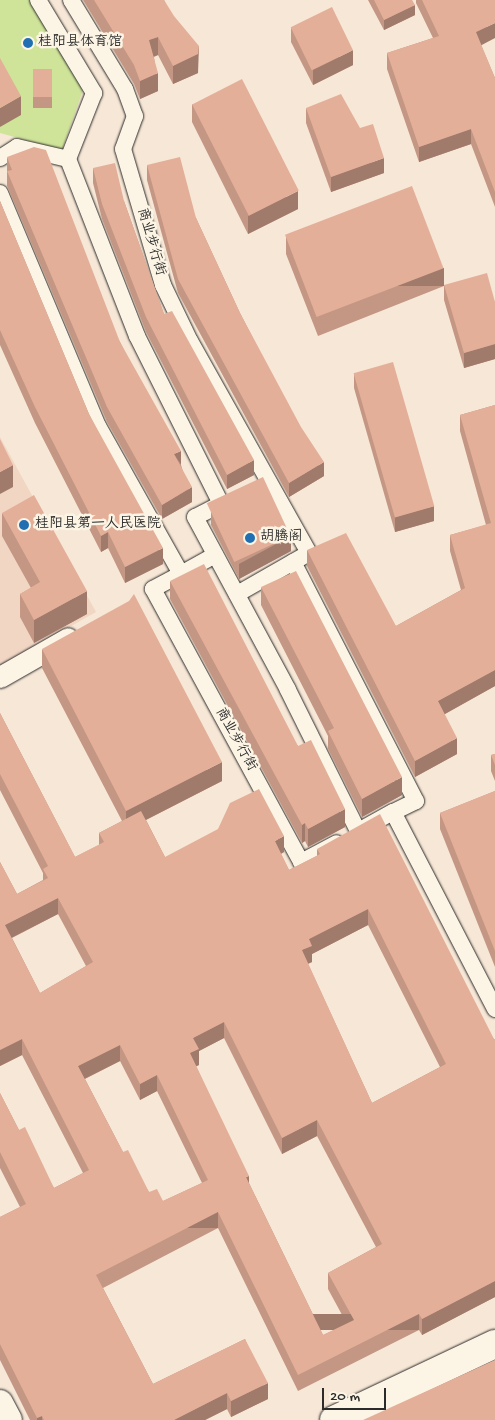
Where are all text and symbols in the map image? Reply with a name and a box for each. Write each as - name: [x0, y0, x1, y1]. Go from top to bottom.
- place label: 桂阳县体育馆: [38, 35, 122, 51]
- marker: 桂阳县体育馆: [22, 37, 34, 49]
- street label: 商业步行街: [132, 206, 168, 278]
- place label: 桂阳县第一人民医院: [35, 517, 161, 533]
- marker: 桂阳县第一人民医院: [17, 518, 31, 532]
- place label: 胡腾阁: [260, 530, 302, 546]
- marker: 胡腾阁: [244, 532, 256, 544]
- street label: 商业步行街: [211, 705, 259, 775]
- scale bar: [325, 1378, 389, 1410]
- text: 20 m: [330, 1388, 360, 1406]

